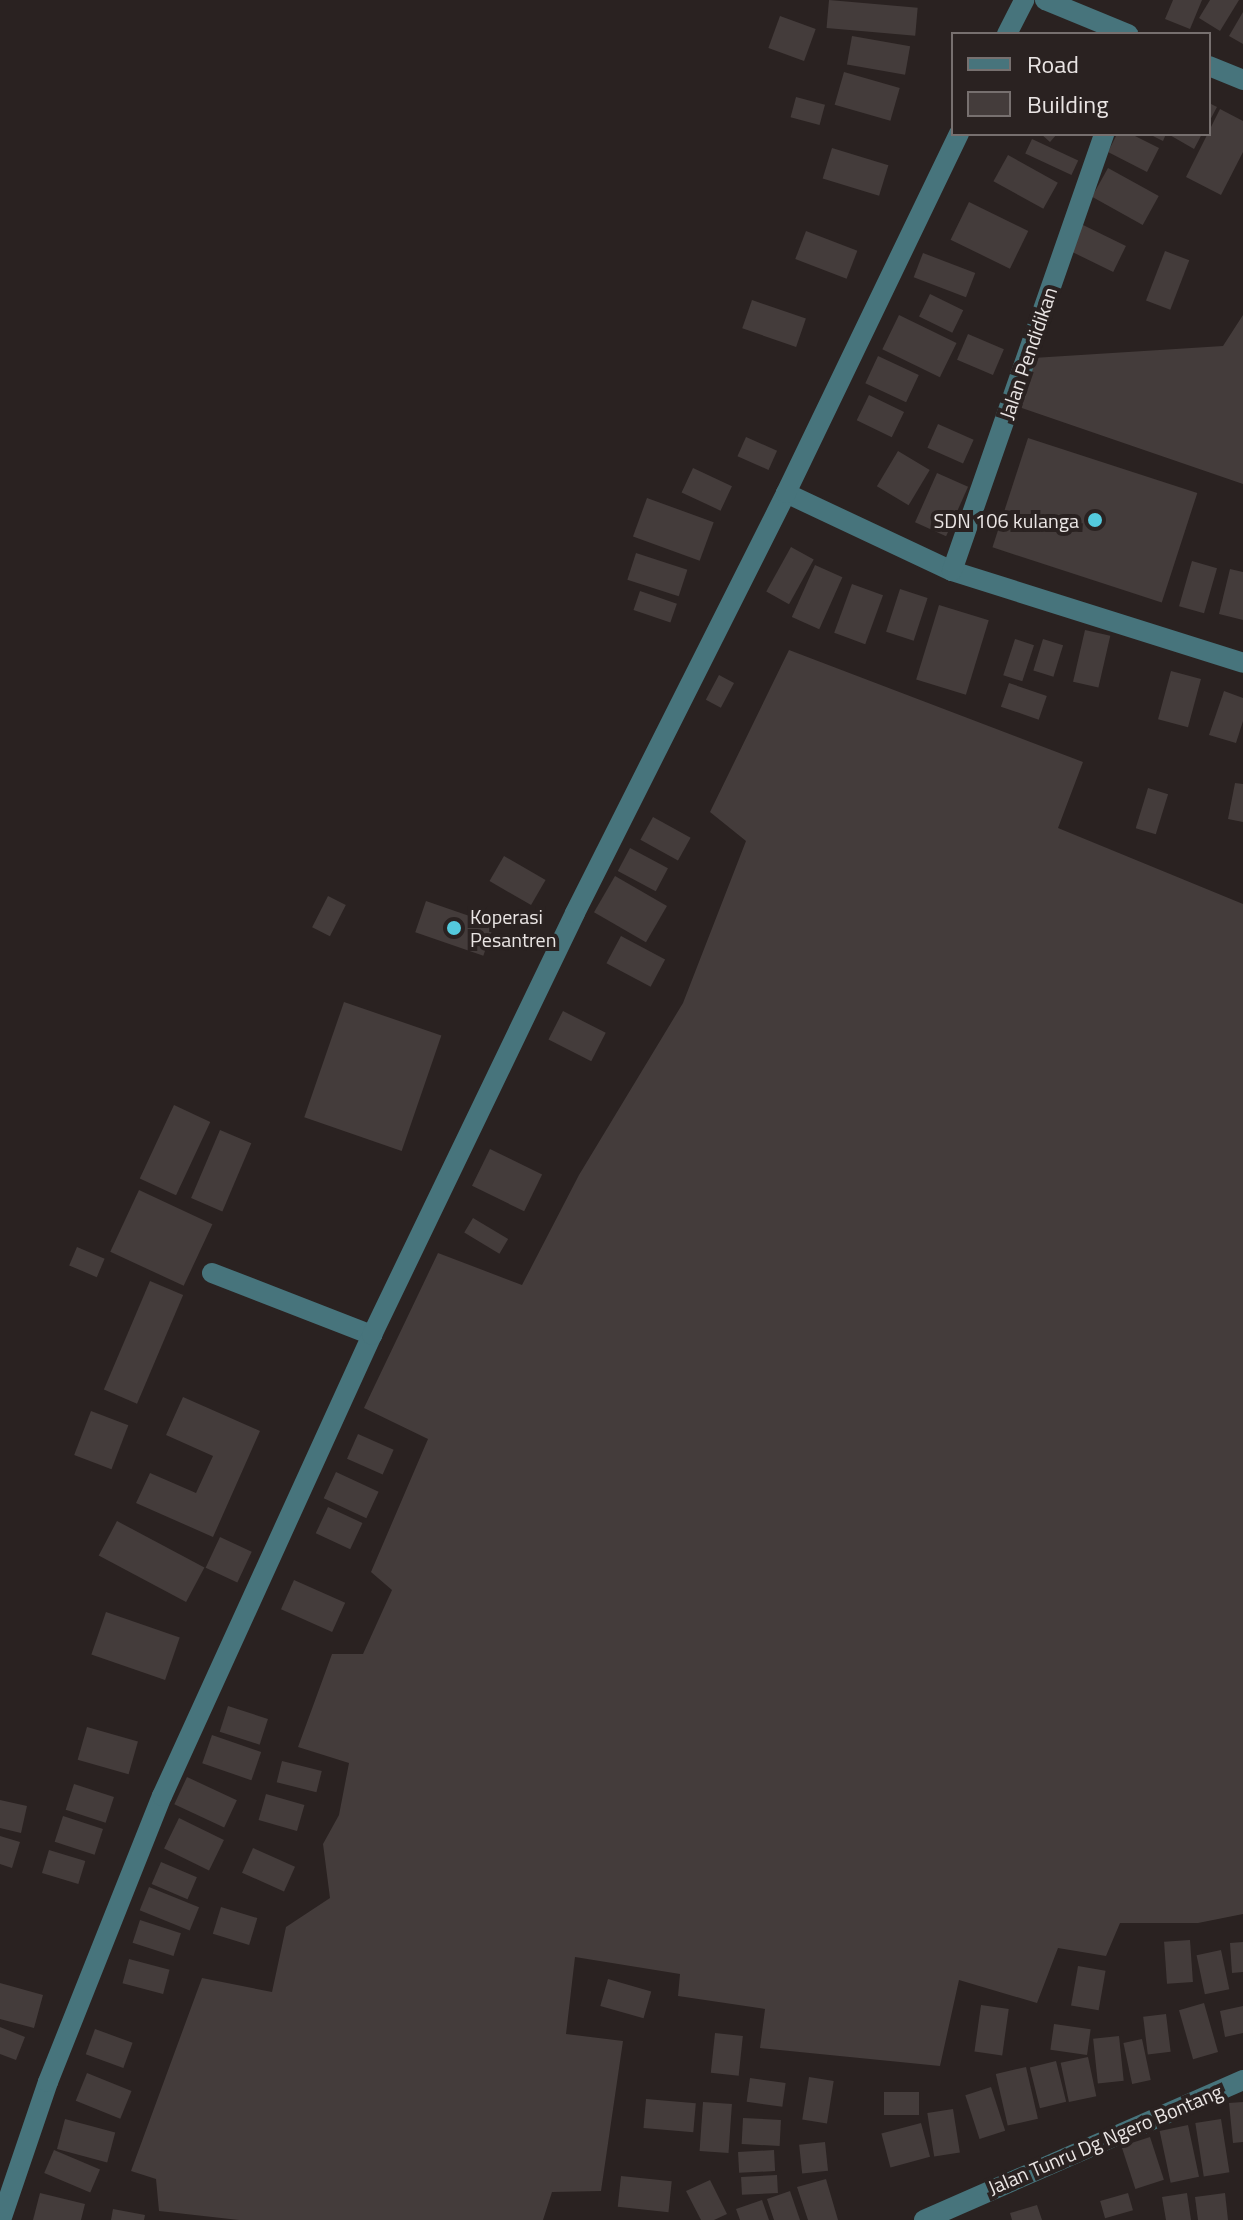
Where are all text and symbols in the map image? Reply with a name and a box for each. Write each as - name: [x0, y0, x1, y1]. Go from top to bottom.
- legend: [951, 32, 1211, 136]
- text: Road: [1027, 46, 1079, 82]
- text: Building: [1027, 86, 1109, 122]
- street label: Jalan Pendidikan: [994, 284, 1062, 422]
- place label: SDN 106 kulanga: [933, 508, 1079, 532]
- marker: SDN 106 kulanga: [1086, 511, 1104, 529]
- place label: Koperasi Pesantren: [470, 904, 556, 951]
- marker: Koperasi Pesantren: [445, 919, 463, 937]
- street label: Jalan Tunru Dg Ngero Bontang: [984, 2079, 1226, 2199]

